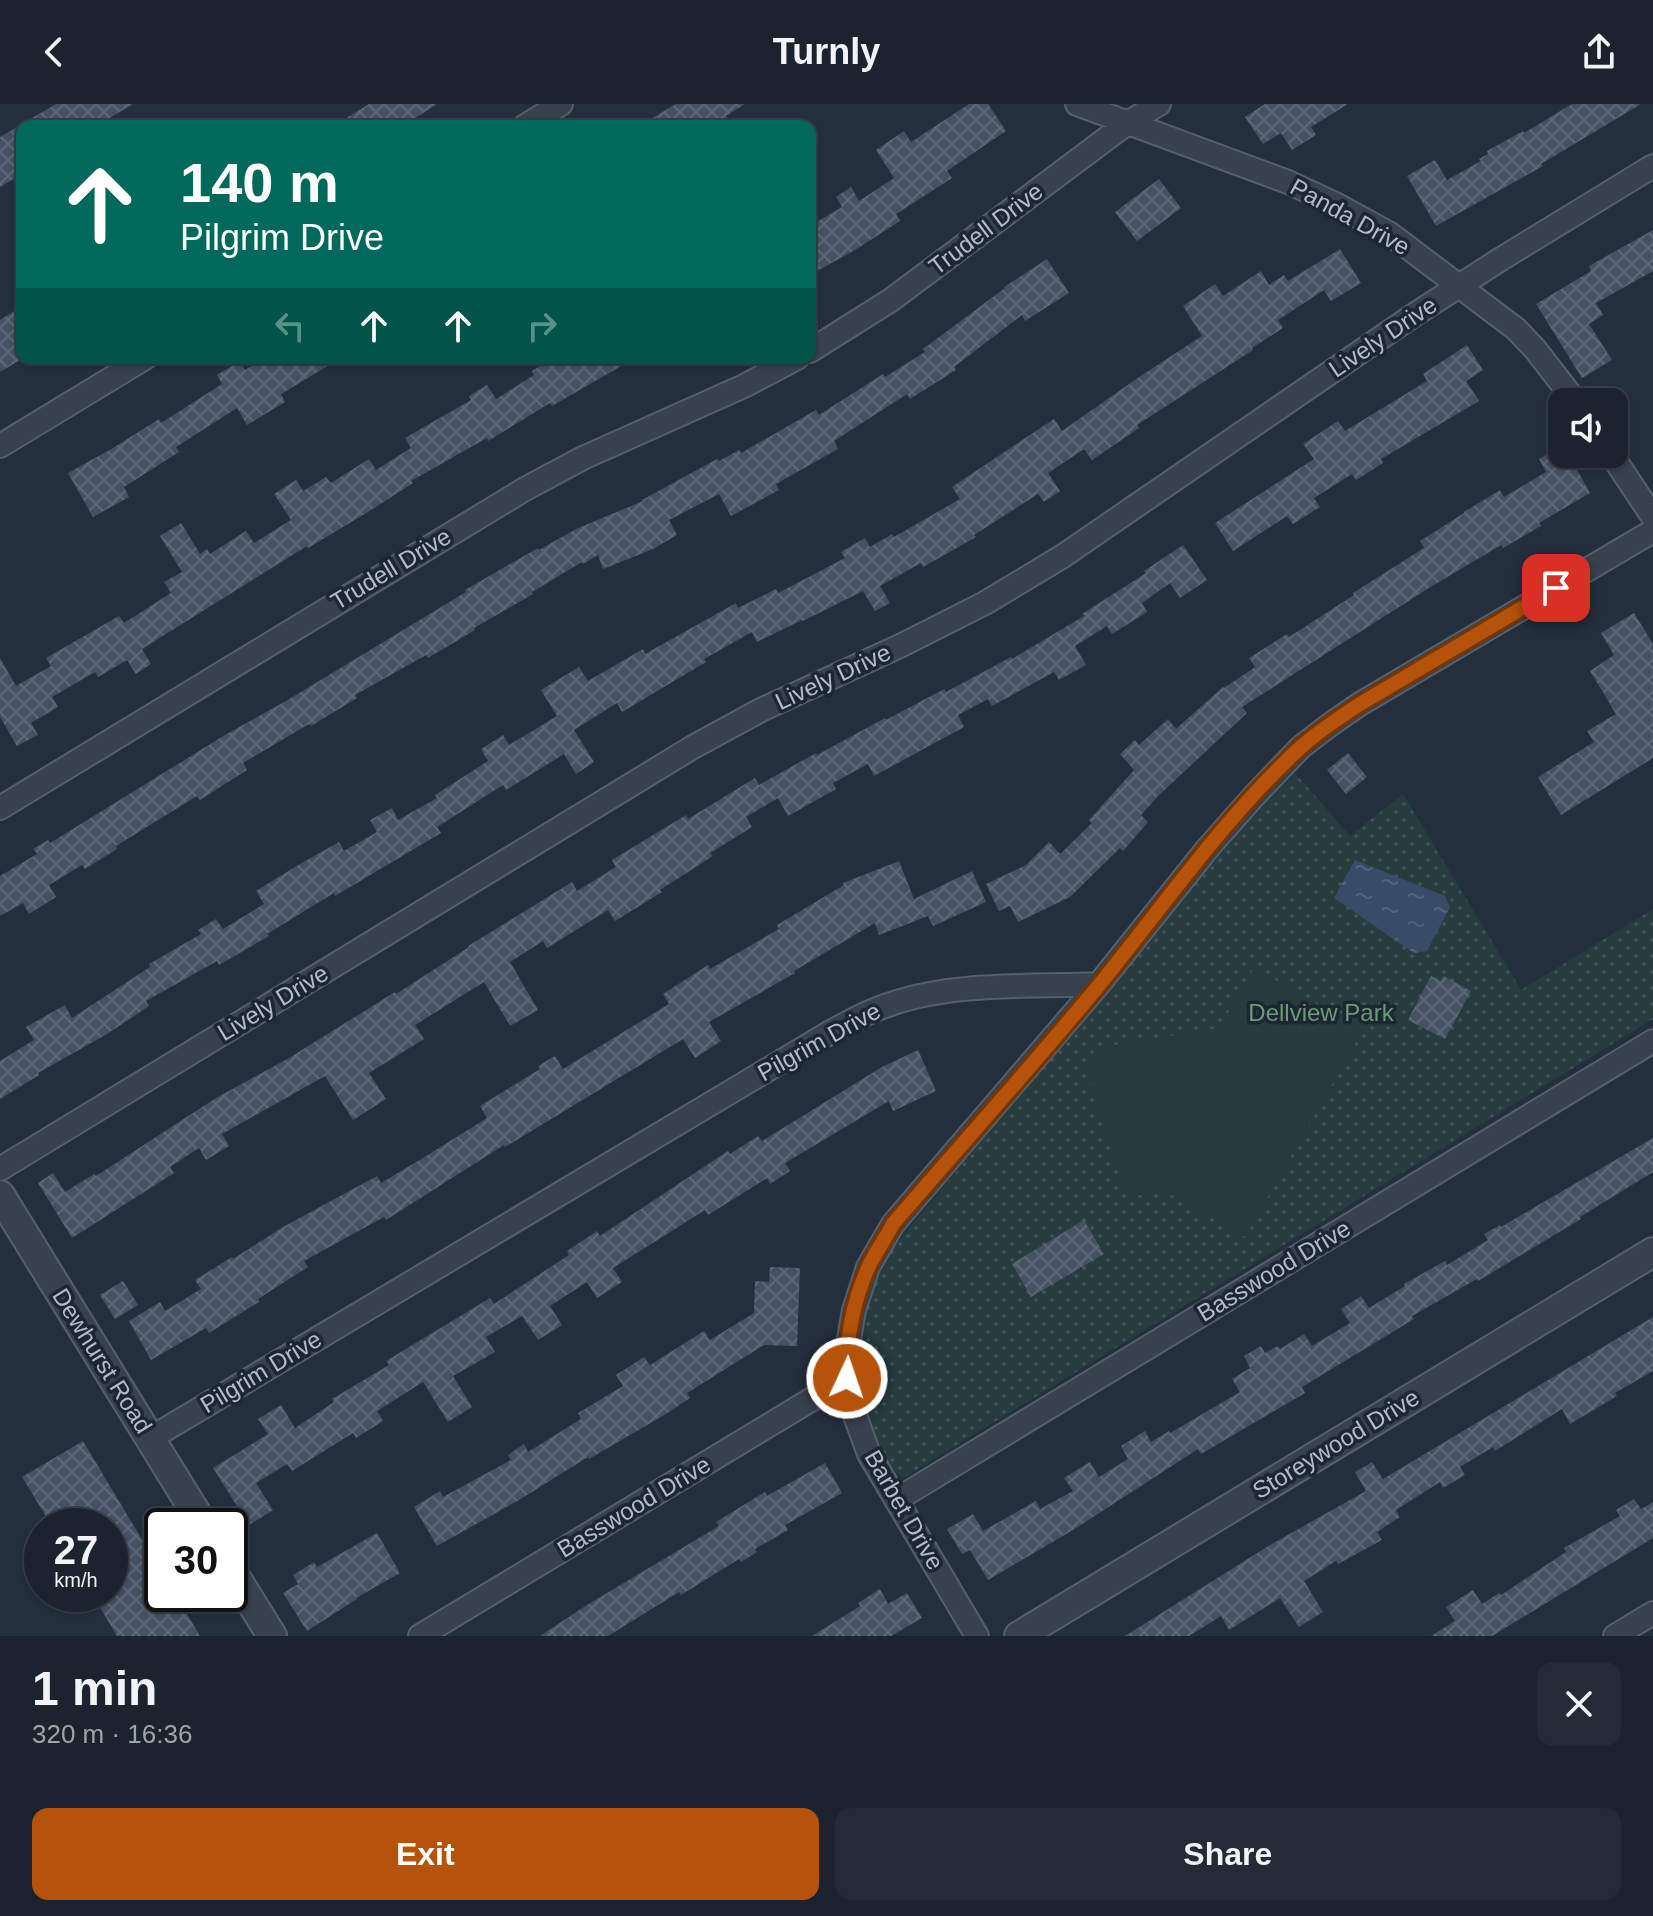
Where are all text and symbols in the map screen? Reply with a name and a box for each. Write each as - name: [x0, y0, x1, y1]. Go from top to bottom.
- icon: back: [32, 30, 76, 74]
- icon: share: [1577, 30, 1621, 74]
- text: Turnly: [773, 31, 880, 72]
- text: 140 m: [180, 151, 339, 214]
- icon: ahead: [48, 152, 152, 256]
- street label: Panda Drive: [1286, 173, 1415, 260]
- street label: Trudell Drive: [924, 177, 1048, 280]
- text: Pilgrim Drive: [180, 217, 384, 258]
- street label: Lively Drive: [1324, 291, 1442, 382]
- icon: left: [268, 304, 312, 348]
- icon: ahead: [352, 304, 396, 348]
- icon: ahead: [436, 304, 480, 348]
- icon: right: [520, 304, 564, 348]
- map controls: [1548, 388, 1628, 468]
- button: sound: [1548, 388, 1628, 468]
- street label: Trudell Drive: [326, 522, 456, 615]
- pin: [1522, 554, 1590, 622]
- icon: arrive: [1534, 566, 1578, 610]
- street label: Lively Drive: [771, 638, 895, 715]
- street label: Lively Drive: [213, 959, 333, 1046]
- street label: Pilgrim Drive: [753, 997, 885, 1086]
- park label: Dellview Park: [1248, 999, 1395, 1026]
- street label: Basswood Drive: [1192, 1214, 1355, 1327]
- street label: Dewhurst Road: [47, 1283, 158, 1438]
- street label: Pilgrim Drive: [195, 1325, 326, 1418]
- position arrow: [805, 1336, 889, 1420]
- street label: Storeywood Drive: [1248, 1383, 1424, 1504]
- street label: Barbet Drive: [859, 1445, 949, 1574]
- street label: Basswood Drive: [552, 1450, 715, 1563]
- speed limit sign: 30: [144, 1508, 248, 1612]
- text: 27: [54, 1528, 98, 1572]
- text: km/h: [54, 1569, 98, 1591]
- text: 1 min: [32, 1662, 157, 1715]
- button: close: [1537, 1662, 1621, 1746]
- text: 320 m · 16:36: [32, 1719, 192, 1749]
- button: Exit: [32, 1808, 819, 1900]
- button: Share: [835, 1808, 1621, 1900]

